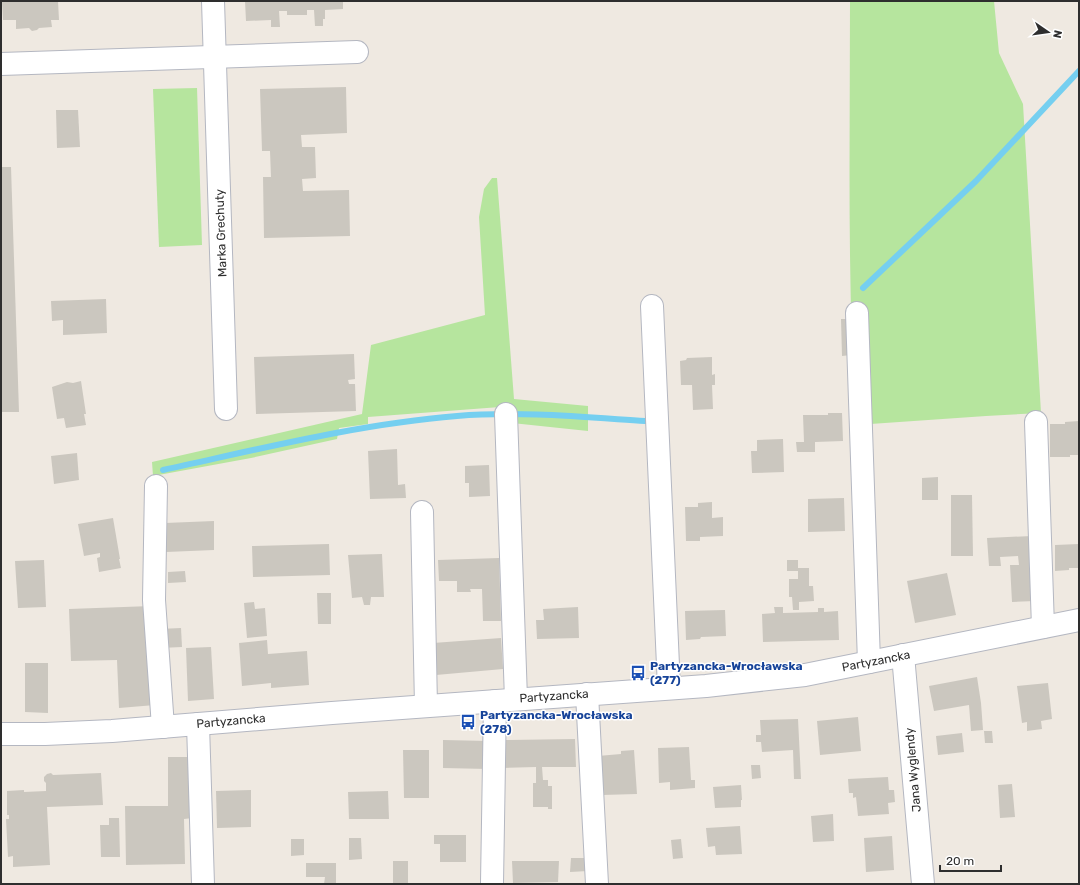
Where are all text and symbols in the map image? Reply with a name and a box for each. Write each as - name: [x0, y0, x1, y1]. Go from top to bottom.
- north arrow: [1028, 12, 1068, 52]
- text: N: [1050, 29, 1064, 40]
- street label: Marka Grechuty: [212, 188, 230, 277]
- street label: Partyzancka: [841, 648, 911, 674]
- place label: Partyzancka-Wrocławska (277): [650, 659, 802, 687]
- bus stop icon: Partyzancka-Wrocławska (277): [629, 664, 647, 682]
- street label: Partyzancka: [519, 687, 589, 705]
- place label: Partyzancka-Wrocławska (278): [480, 708, 632, 736]
- street label: Partyzancka: [196, 711, 266, 731]
- bus stop icon: Partyzancka-Wrocławska (278): [459, 713, 477, 731]
- street label: Jana Wyglendy: [902, 727, 924, 813]
- scale bar: [940, 847, 1001, 873]
- text: 20 m: [946, 854, 974, 868]

